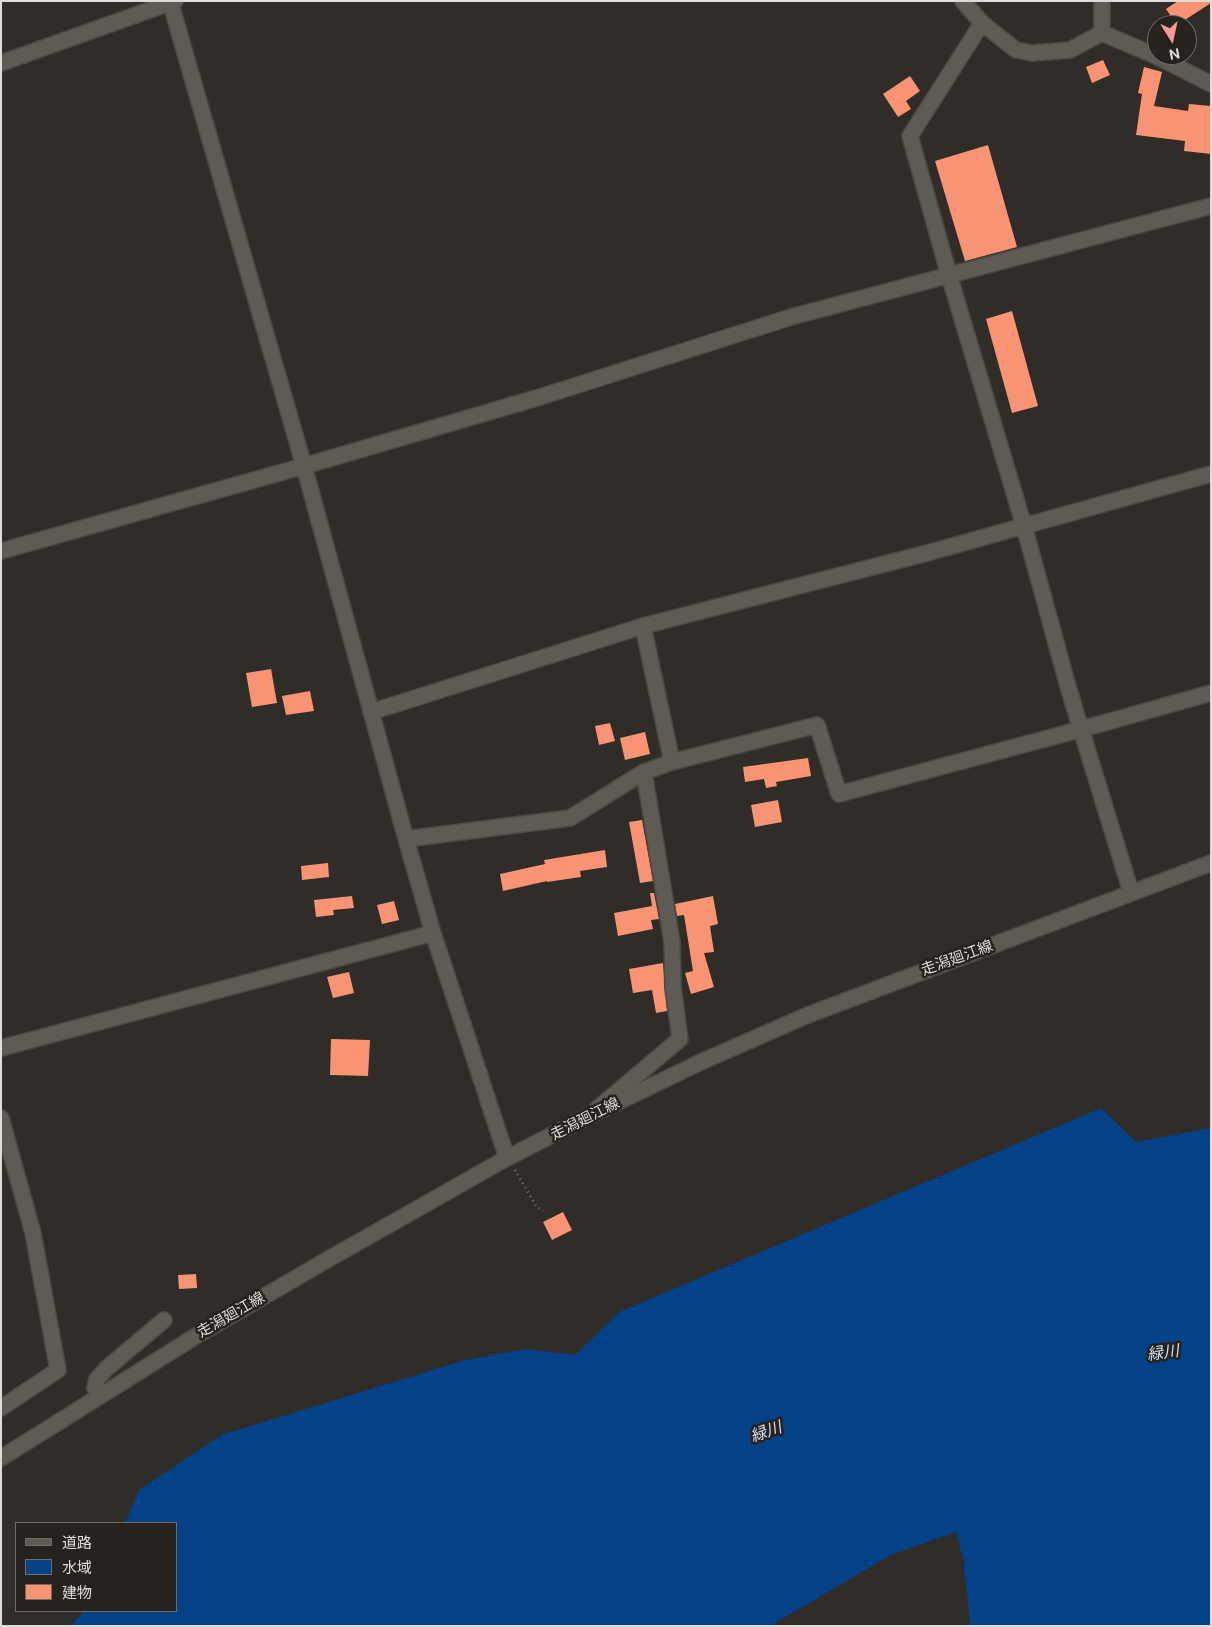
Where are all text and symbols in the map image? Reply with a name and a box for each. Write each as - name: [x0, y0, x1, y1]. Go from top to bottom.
- north arrow: [1147, 15, 1197, 65]
- text: N: [1168, 45, 1181, 63]
- street label: 走潟廻江線: [919, 937, 995, 979]
- street label: 走潟廻江線: [548, 1094, 622, 1144]
- street label: 走潟廻江線: [194, 1288, 268, 1342]
- water label: 緑川: [1146, 1341, 1180, 1365]
- water label: 緑川: [748, 1418, 784, 1446]
- legend: [15, 1522, 178, 1612]
- text: 道路: [62, 1534, 92, 1551]
- text: 水域: [62, 1559, 92, 1576]
- text: 建物: [62, 1584, 92, 1601]

